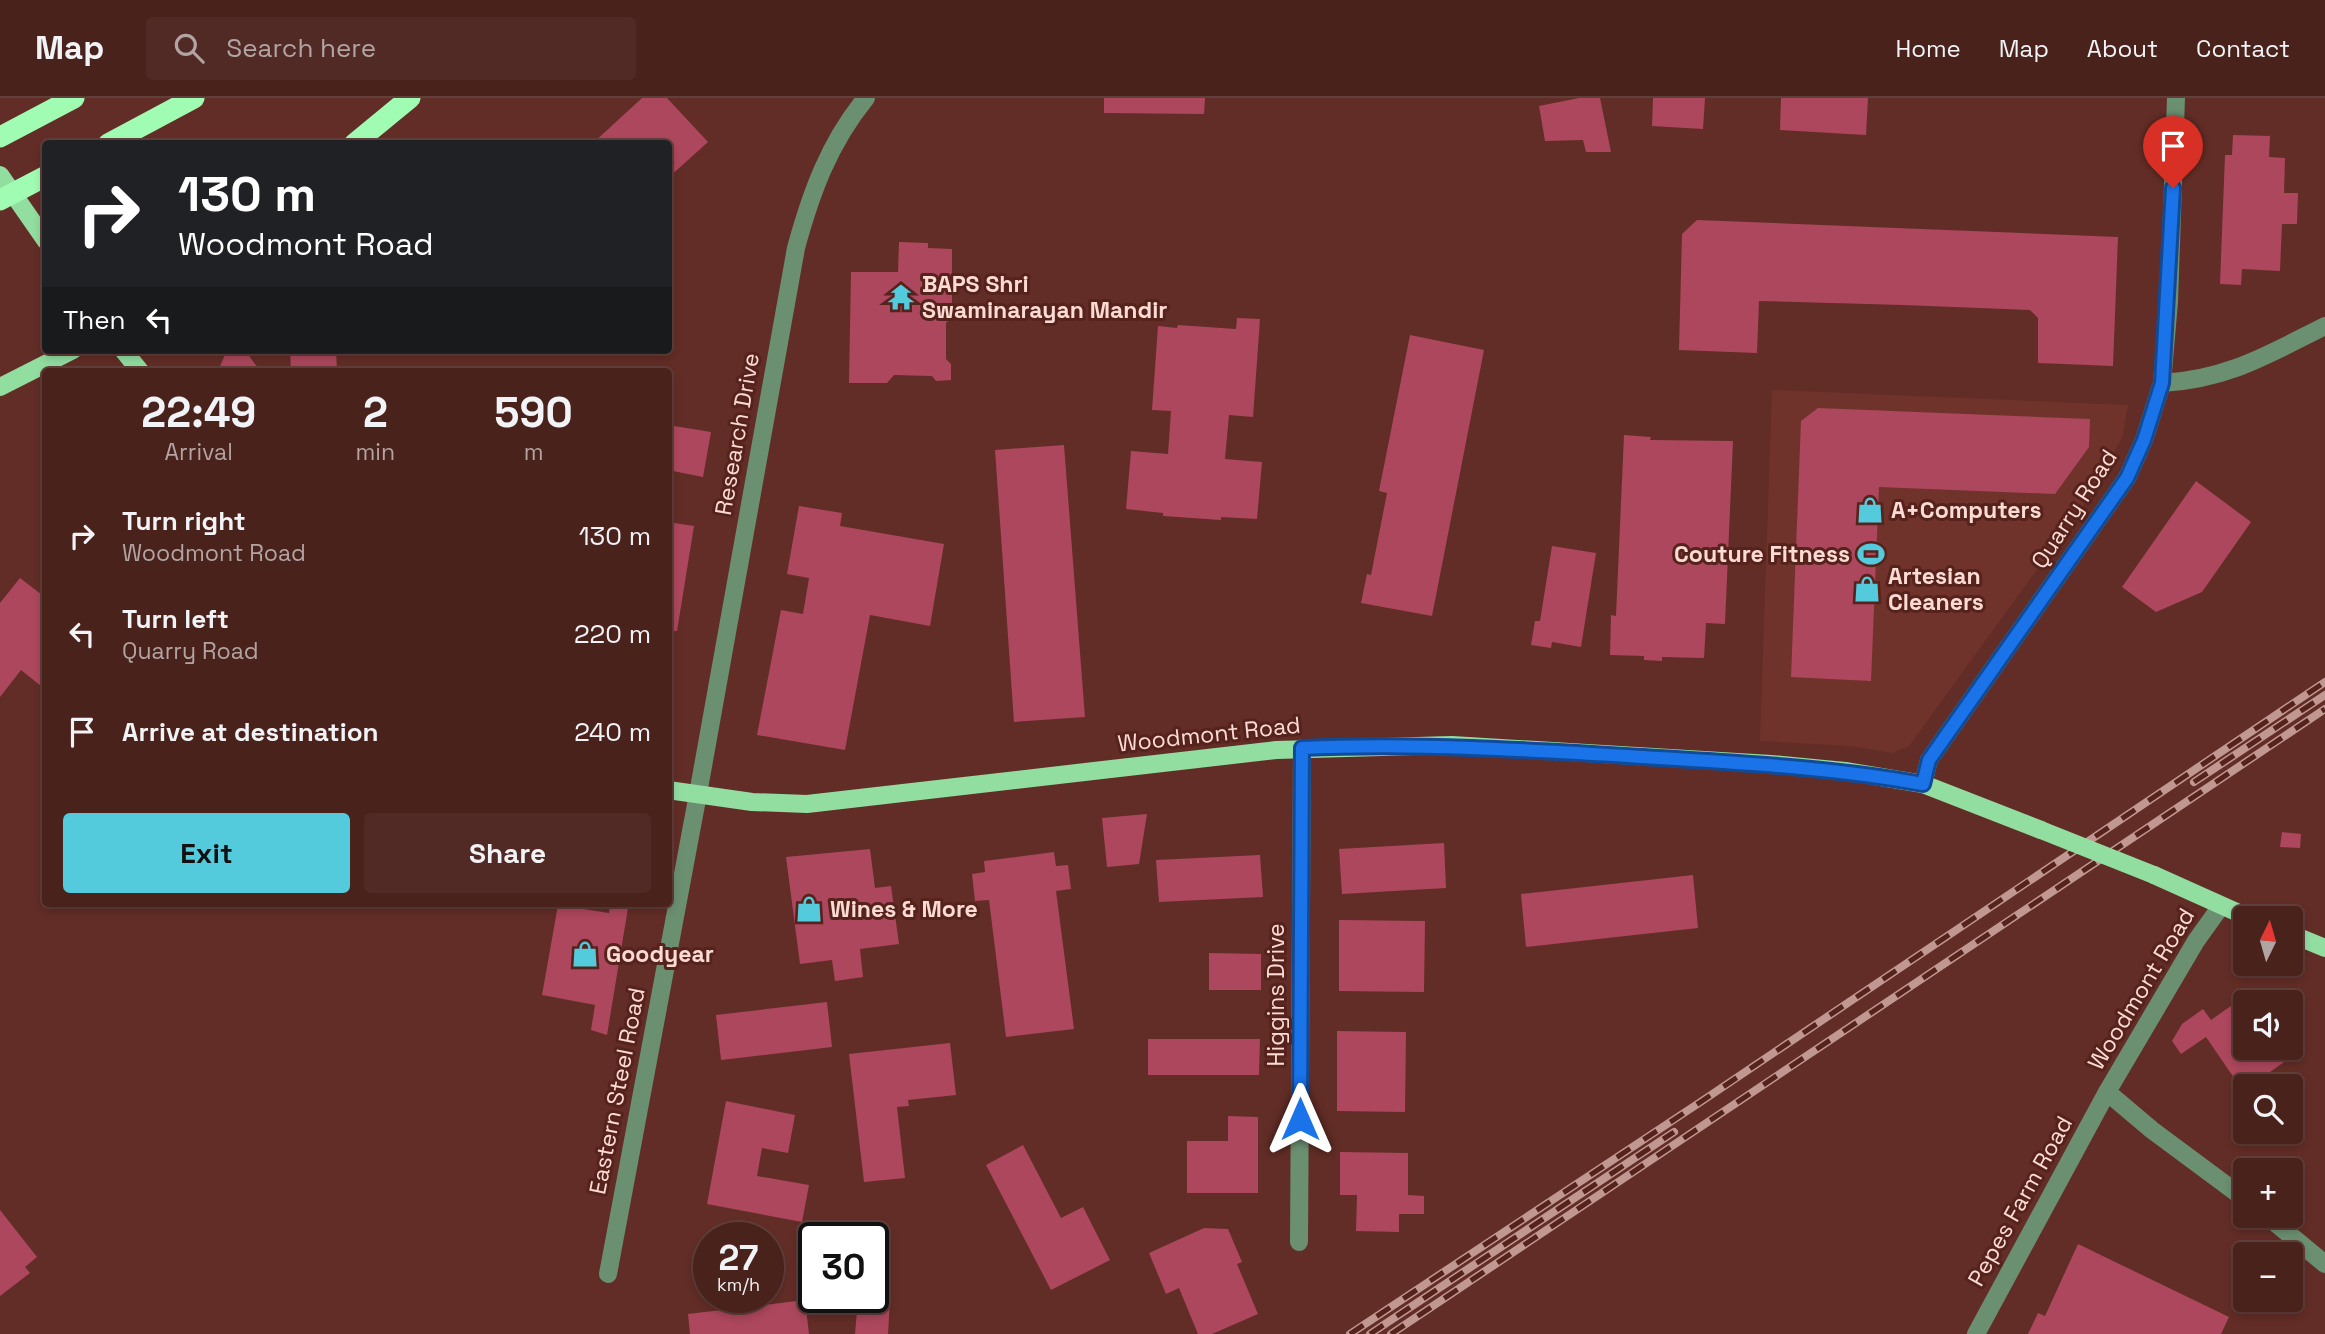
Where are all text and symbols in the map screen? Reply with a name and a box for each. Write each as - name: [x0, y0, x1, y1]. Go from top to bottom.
- search box: [146, 17, 636, 80]
- text: Map: [35, 27, 104, 69]
- icon: search: [170, 29, 208, 67]
- text: Search here: [226, 31, 376, 65]
- text: Home: [1895, 33, 1961, 64]
- text: Map: [1999, 33, 2049, 64]
- text: About: [2087, 33, 2158, 64]
- text: Contact: [2196, 33, 2290, 64]
- pin: [2143, 116, 2203, 188]
- icon: arrive: [2154, 127, 2192, 165]
- text: 130 m: [178, 163, 316, 225]
- icon: right: [63, 168, 154, 259]
- text: Woodmont Road: [178, 224, 434, 264]
- place label: BAPS Shri Swaminarayan Mandir: [922, 269, 1167, 325]
- temple icon: BAPS Shri Swaminarayan Mandir: [886, 282, 916, 312]
- icon: left: [140, 301, 178, 339]
- text: Then: [63, 303, 126, 337]
- street label: Research Drive: [708, 351, 766, 517]
- text: 22:49: [141, 386, 256, 439]
- text: 2: [363, 386, 388, 439]
- text: 590: [494, 386, 573, 439]
- text: Arrival: [165, 437, 233, 467]
- text: min: [356, 437, 395, 467]
- text: m: [524, 437, 543, 467]
- street label: Quarry Road: [2024, 444, 2124, 574]
- shop icon: A+Computers: [1855, 495, 1885, 525]
- place label: A+Computers: [1891, 495, 2041, 525]
- text: Turn right: [122, 504, 246, 538]
- icon: right: [63, 517, 101, 555]
- text: 130 m: [579, 519, 651, 553]
- text: Woodmont Road: [122, 538, 306, 568]
- place label: Couture Fitness: [1674, 539, 1850, 569]
- sports icon: Couture Fitness: [1856, 539, 1886, 569]
- place label: Artesian Cleaners: [1888, 561, 1984, 617]
- shop icon: Artesian Cleaners: [1852, 574, 1882, 604]
- text: Turn left: [122, 602, 229, 636]
- icon: left: [63, 615, 101, 653]
- text: 220 m: [574, 617, 651, 651]
- text: Quarry Road: [122, 636, 258, 666]
- street label: Woodmont Road: [1116, 709, 1302, 759]
- icon: arrive: [63, 713, 101, 751]
- text: Arrive at destination: [122, 715, 379, 749]
- text: 240 m: [574, 715, 651, 749]
- button: Exit: [63, 813, 350, 893]
- button: Share: [364, 813, 651, 893]
- shop icon: Wines & More: [794, 894, 824, 924]
- place label: Wines & More: [830, 894, 978, 924]
- street label: Woodmont Road: [2081, 903, 2201, 1075]
- north arrow: [2233, 906, 2303, 976]
- map controls: [2233, 906, 2303, 1312]
- street label: Higgins Drive: [1261, 923, 1291, 1067]
- shop icon: Goodyear: [570, 939, 600, 969]
- place label: Goodyear: [606, 939, 714, 969]
- street label: Eastern Steel Road: [582, 985, 652, 1197]
- button: sound: [2233, 990, 2303, 1060]
- button: search: [2233, 1074, 2303, 1144]
- position arrow: [1263, 1082, 1337, 1156]
- street label: Pepes Farm Road: [1961, 1111, 2079, 1291]
- button: +: [2233, 1158, 2303, 1228]
- speed limit sign: 30: [798, 1222, 889, 1313]
- text: 27: [719, 1236, 758, 1280]
- button: −: [2233, 1242, 2303, 1312]
- text: km/h: [717, 1273, 760, 1296]

